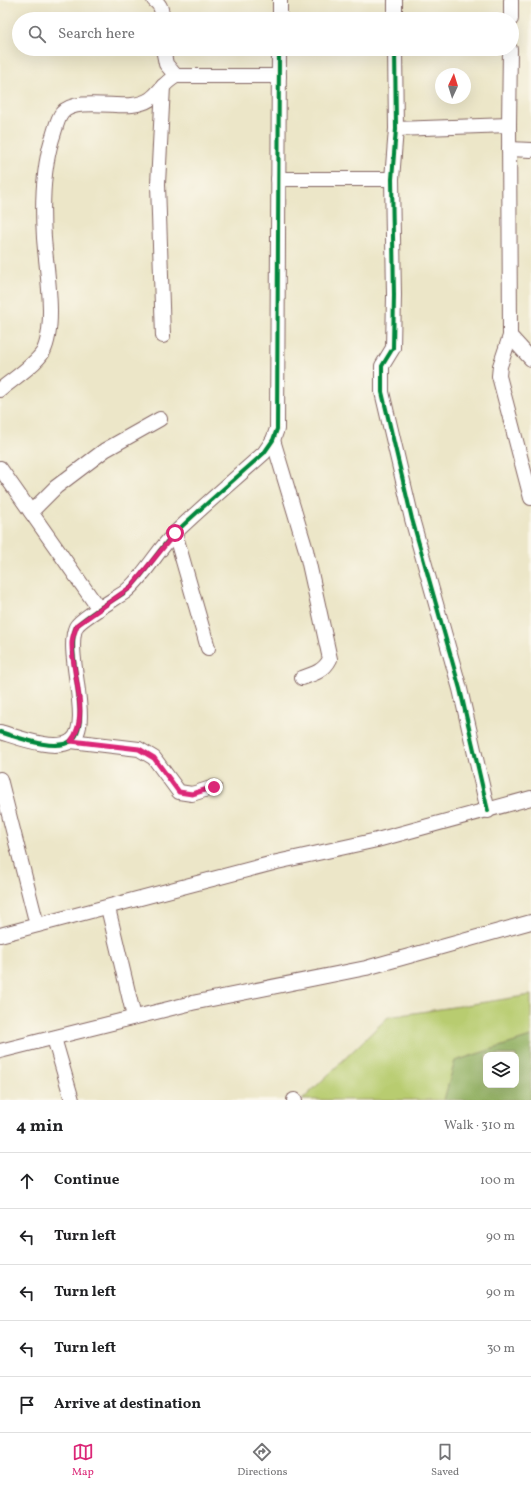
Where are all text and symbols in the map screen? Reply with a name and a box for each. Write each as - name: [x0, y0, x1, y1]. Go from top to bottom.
- search box: [12, 12, 519, 56]
- icon: search: [26, 23, 48, 45]
- text: Search here: [58, 24, 135, 45]
- north arrow: [435, 68, 471, 104]
- route start: [166, 524, 184, 542]
- route end: [205, 778, 223, 796]
- map controls: [483, 1052, 519, 1088]
- button: layers: [483, 1052, 519, 1088]
- text: 4 min: [16, 1115, 63, 1138]
- text: Walk · 310 m: [444, 1117, 515, 1135]
- icon: ahead: [16, 1170, 38, 1192]
- text: Continue: [54, 1170, 119, 1191]
- text: 100 m: [480, 1172, 515, 1190]
- icon: left: [16, 1226, 38, 1248]
- text: Turn left: [54, 1226, 116, 1247]
- text: 90 m: [486, 1228, 515, 1246]
- icon: left: [16, 1282, 38, 1304]
- text: Turn left: [54, 1282, 116, 1303]
- text: 90 m: [486, 1284, 515, 1302]
- icon: left: [16, 1338, 38, 1360]
- text: Turn left: [54, 1338, 116, 1359]
- text: 30 m: [487, 1340, 515, 1358]
- icon: arrive: [16, 1394, 38, 1416]
- text: Arrive at destination: [54, 1394, 201, 1415]
- tab: Map: [72, 1441, 94, 1480]
- tab: Directions: [237, 1441, 288, 1480]
- tab: Saved: [431, 1441, 459, 1480]

